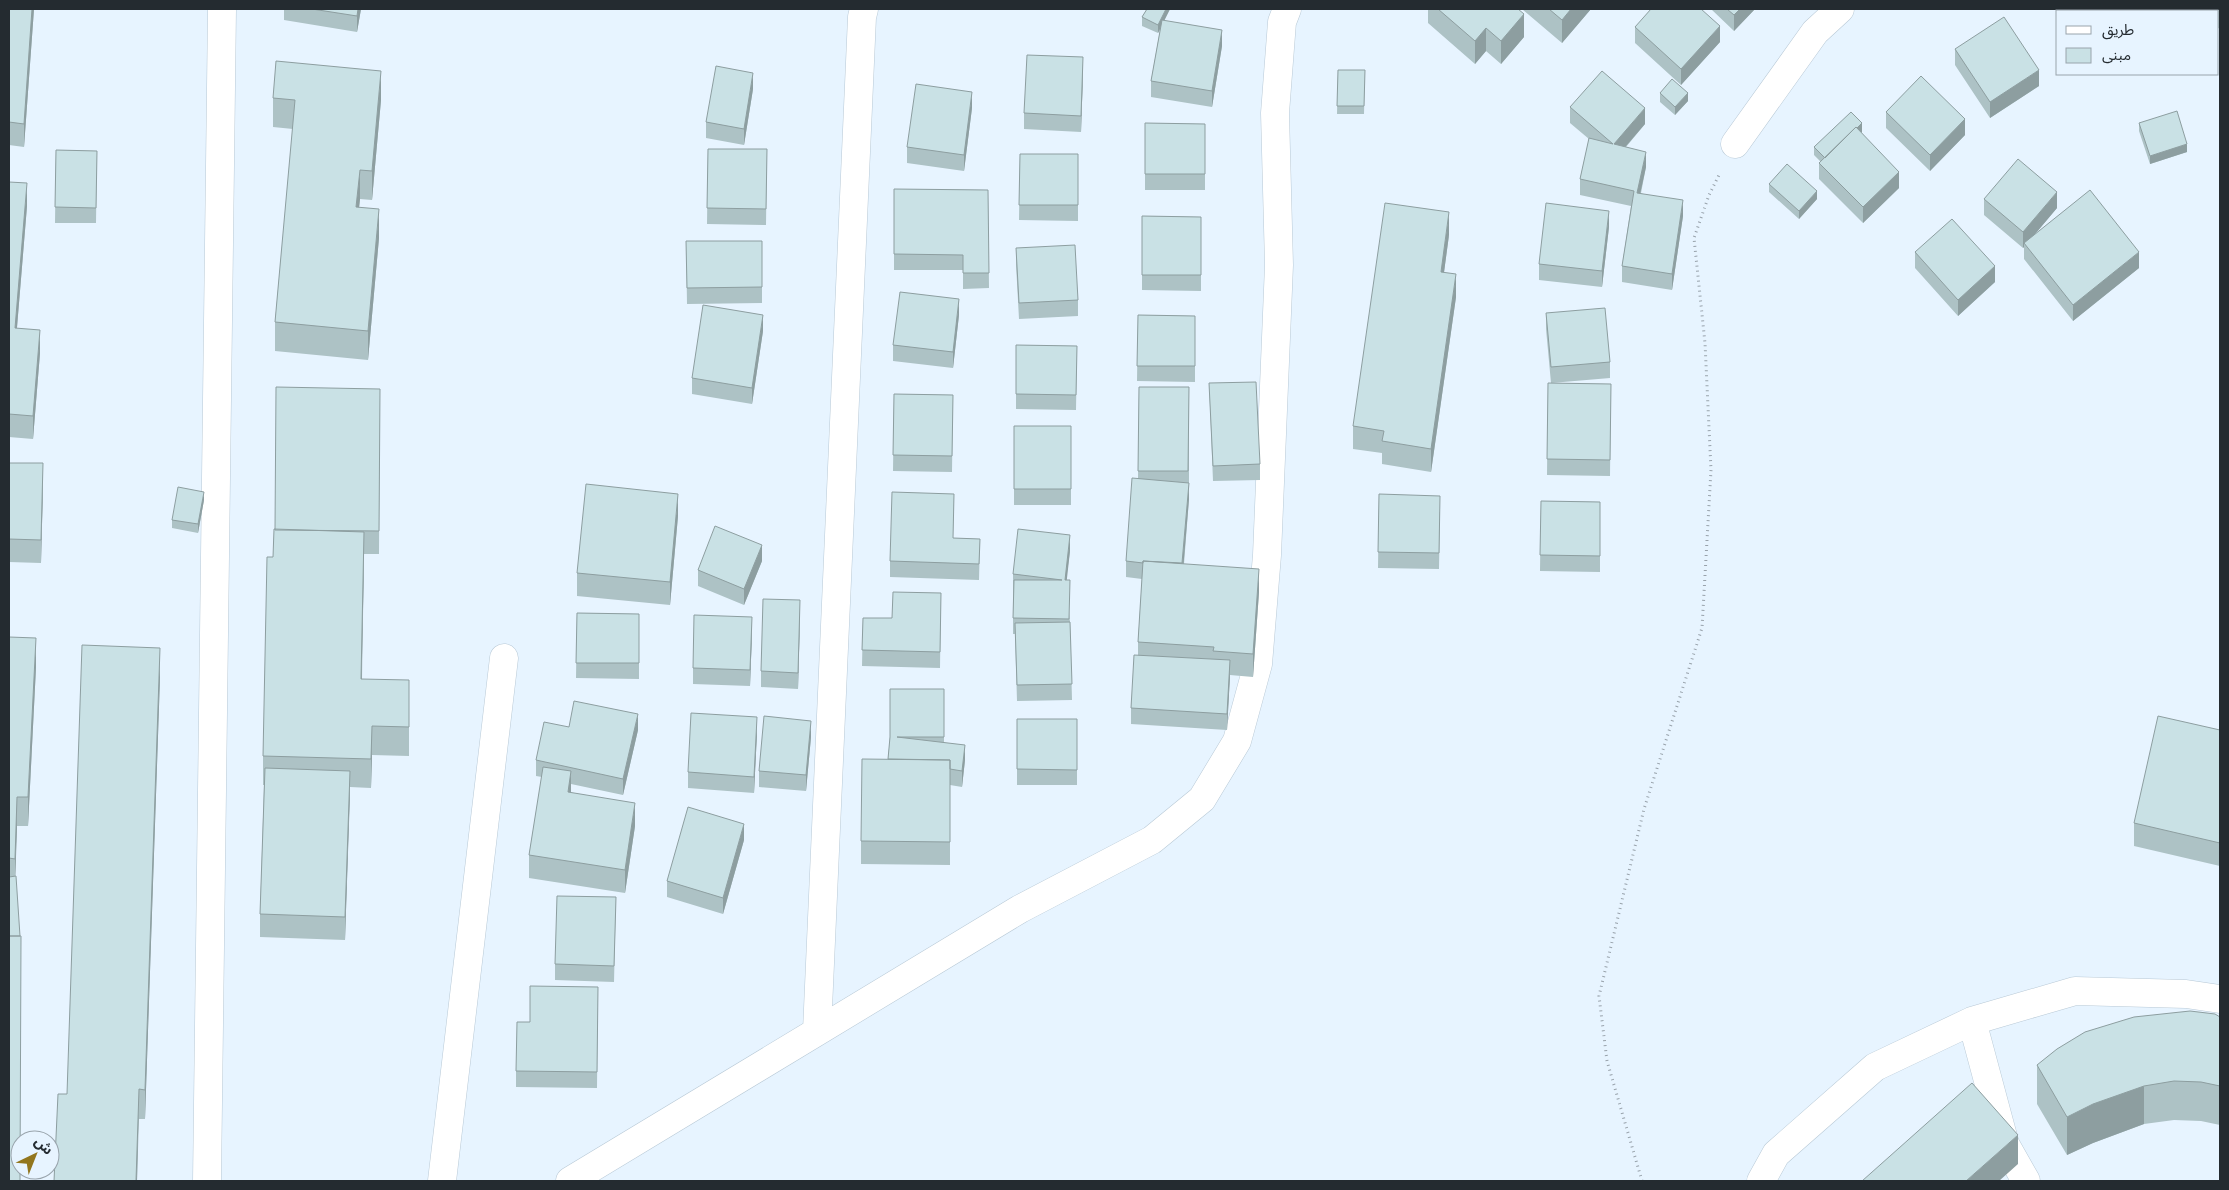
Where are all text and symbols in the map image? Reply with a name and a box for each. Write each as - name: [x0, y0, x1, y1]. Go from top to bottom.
- legend: [2056, 10, 2219, 75]
- text: طريق: [2102, 21, 2134, 40]
- text: مبنى: [2102, 46, 2131, 64]
- north arrow: [10, 1130, 60, 1180]
- text: ش: [31, 1133, 56, 1159]

